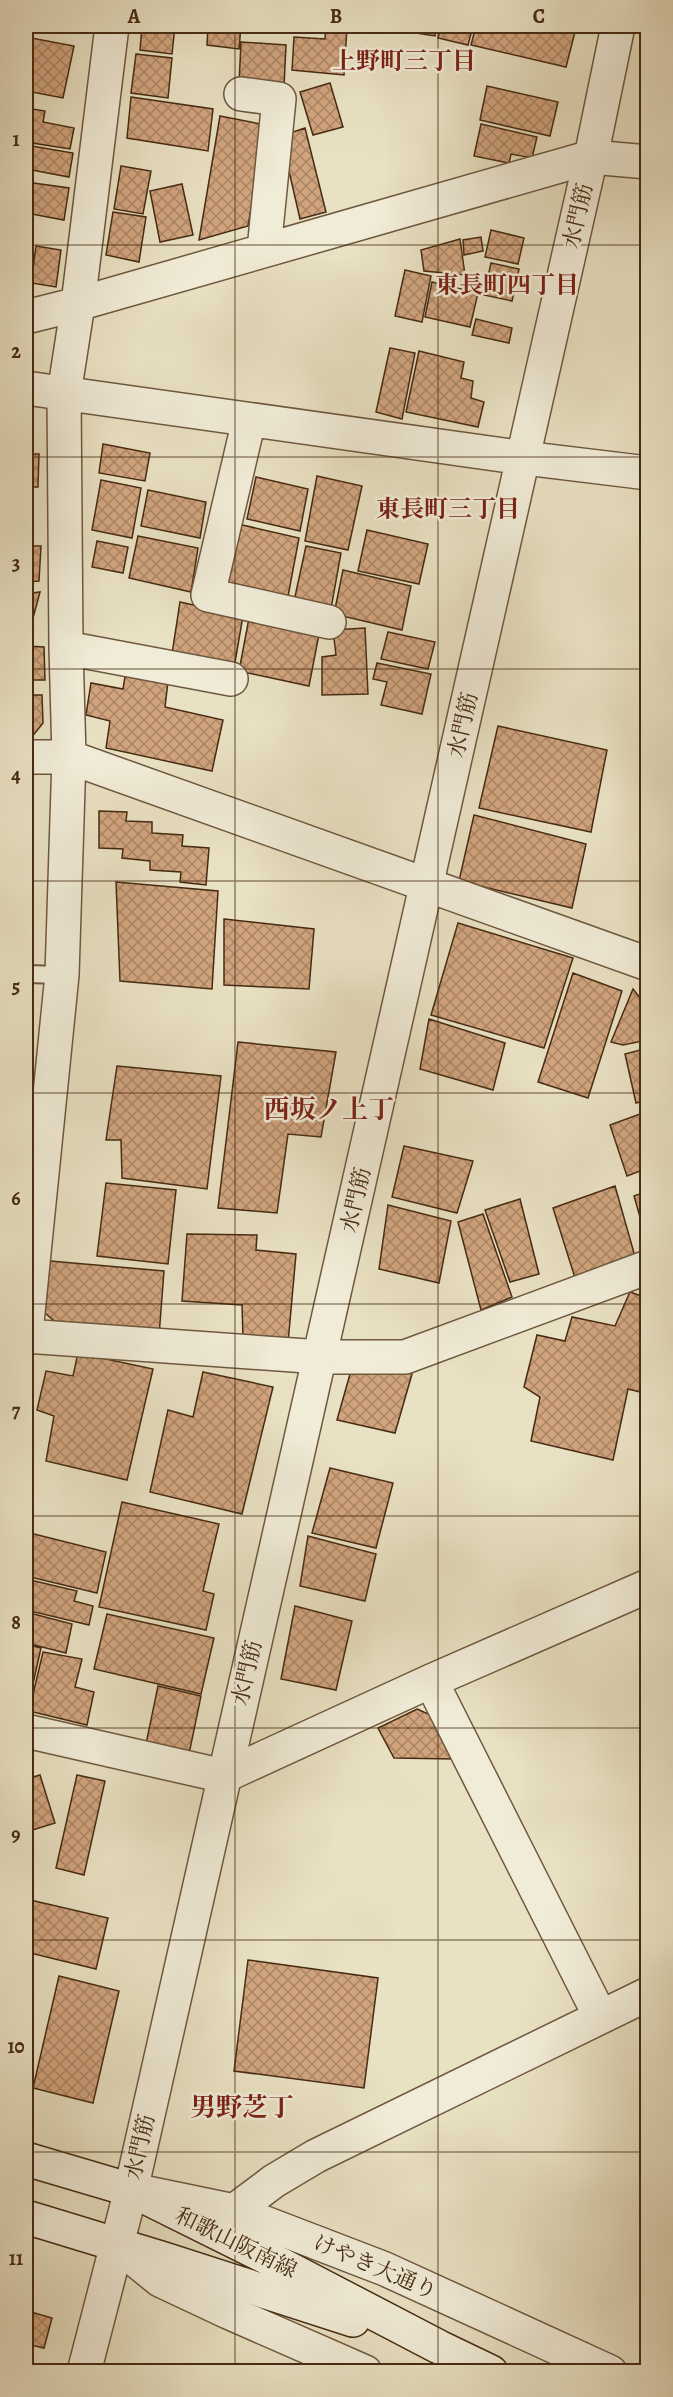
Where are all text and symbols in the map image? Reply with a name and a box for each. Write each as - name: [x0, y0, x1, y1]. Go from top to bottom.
- text: A: [127, 3, 141, 30]
- text: B: [330, 3, 342, 30]
- text: C: [533, 3, 545, 30]
- district label: 上野町三丁目: [332, 45, 476, 77]
- text: 1: [12, 126, 20, 153]
- street label: 水門筋: [556, 180, 600, 252]
- district label: 東長町四丁目: [435, 269, 579, 301]
- text: 2: [11, 338, 21, 365]
- district label: 東長町三丁目: [376, 493, 520, 525]
- text: 3: [12, 550, 20, 577]
- street label: 水門筋: [441, 689, 485, 761]
- text: 4: [11, 762, 21, 789]
- text: 5: [12, 973, 20, 1000]
- district label: 西坂ノ上丁: [264, 1092, 394, 1127]
- street label: 水門筋: [334, 1164, 378, 1236]
- text: 6: [11, 1185, 21, 1212]
- text: 7: [12, 1397, 21, 1424]
- text: 8: [11, 1609, 21, 1636]
- street label: 水門筋: [225, 1637, 269, 1709]
- text: 9: [11, 1821, 21, 1848]
- text: 10: [7, 2033, 25, 2060]
- district label: 男野芝丁: [190, 2090, 294, 2125]
- street label: 水門筋: [118, 2111, 162, 2183]
- street label: 和歌山阪南線: [170, 2201, 302, 2285]
- street label: けやき大通り: [308, 2227, 442, 2307]
- text: 11: [9, 2245, 23, 2272]

